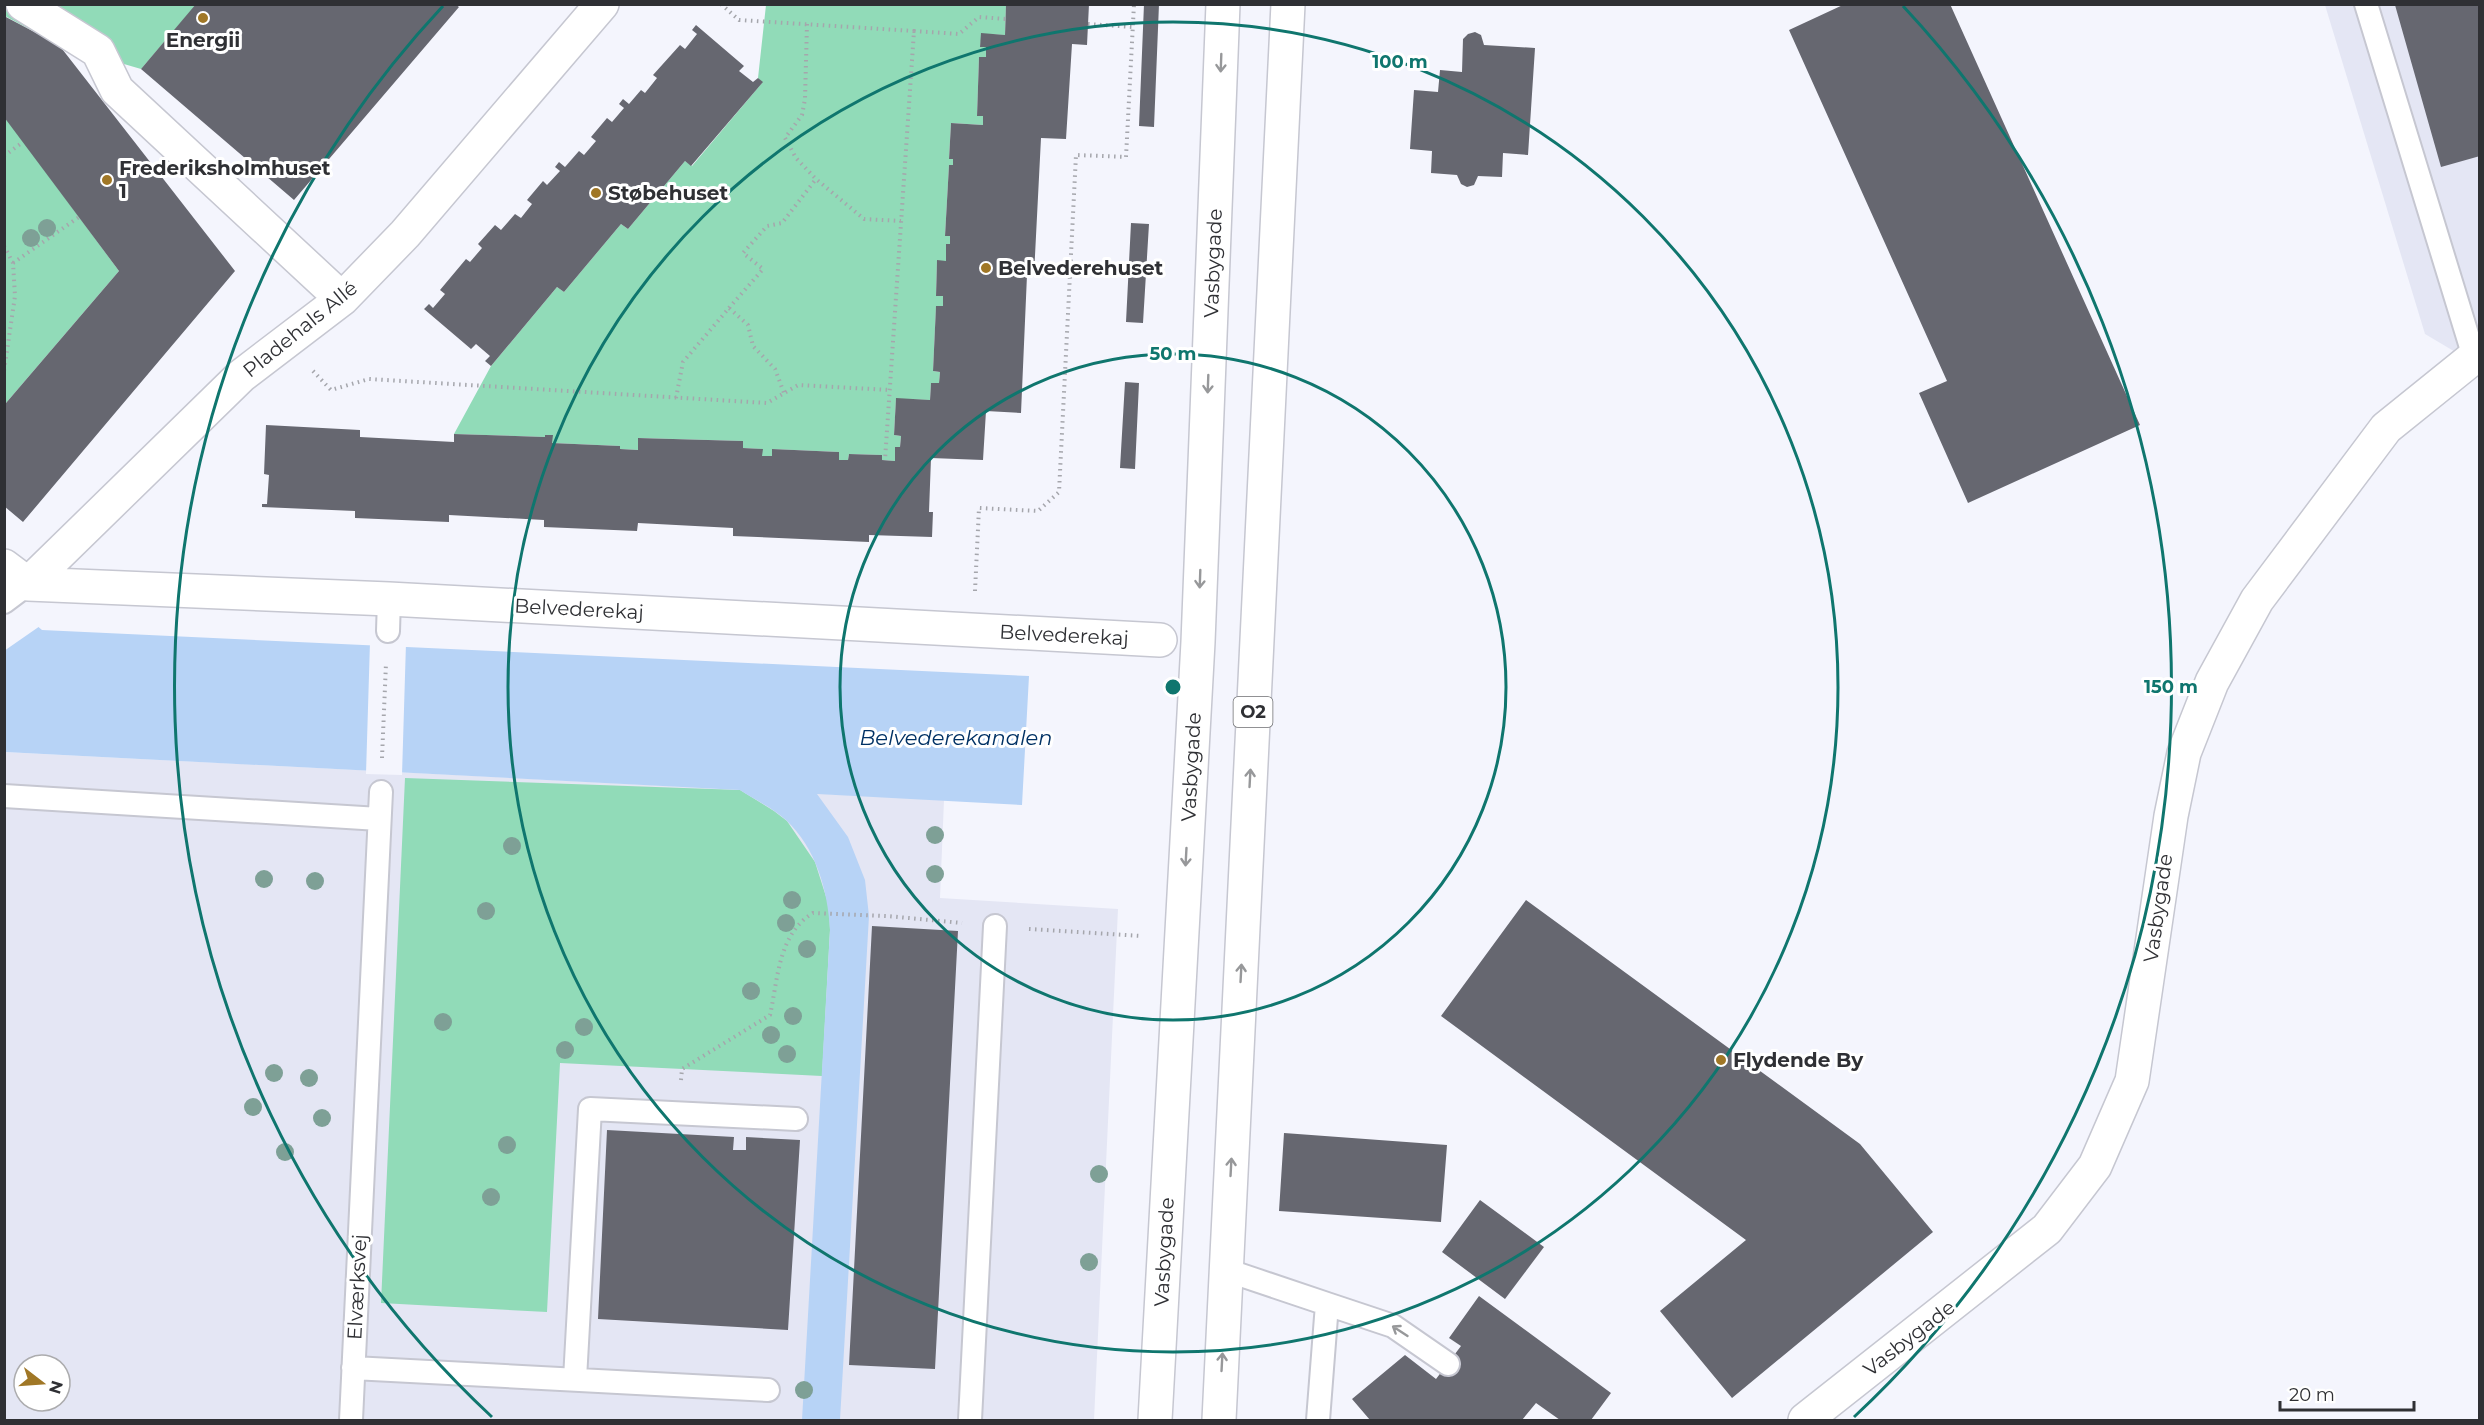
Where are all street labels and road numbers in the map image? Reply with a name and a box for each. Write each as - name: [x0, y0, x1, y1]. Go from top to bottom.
- street label: Vasbygade: [1199, 208, 1227, 318]
- street label: Pladehals Allé: [238, 276, 362, 382]
- street label: Belvederekaj: [514, 594, 644, 624]
- street label: Belvederekaj: [999, 620, 1129, 650]
- road number: O2: [1234, 697, 1272, 727]
- street label: Vasbygade: [1176, 712, 1206, 822]
- street label: Vasbygade: [2139, 852, 2177, 964]
- street label: Vasbygade: [1149, 1197, 1179, 1307]
- street label: Elværksvej: [342, 1233, 372, 1341]
- street label: Vasbygade: [1859, 1295, 1959, 1381]

